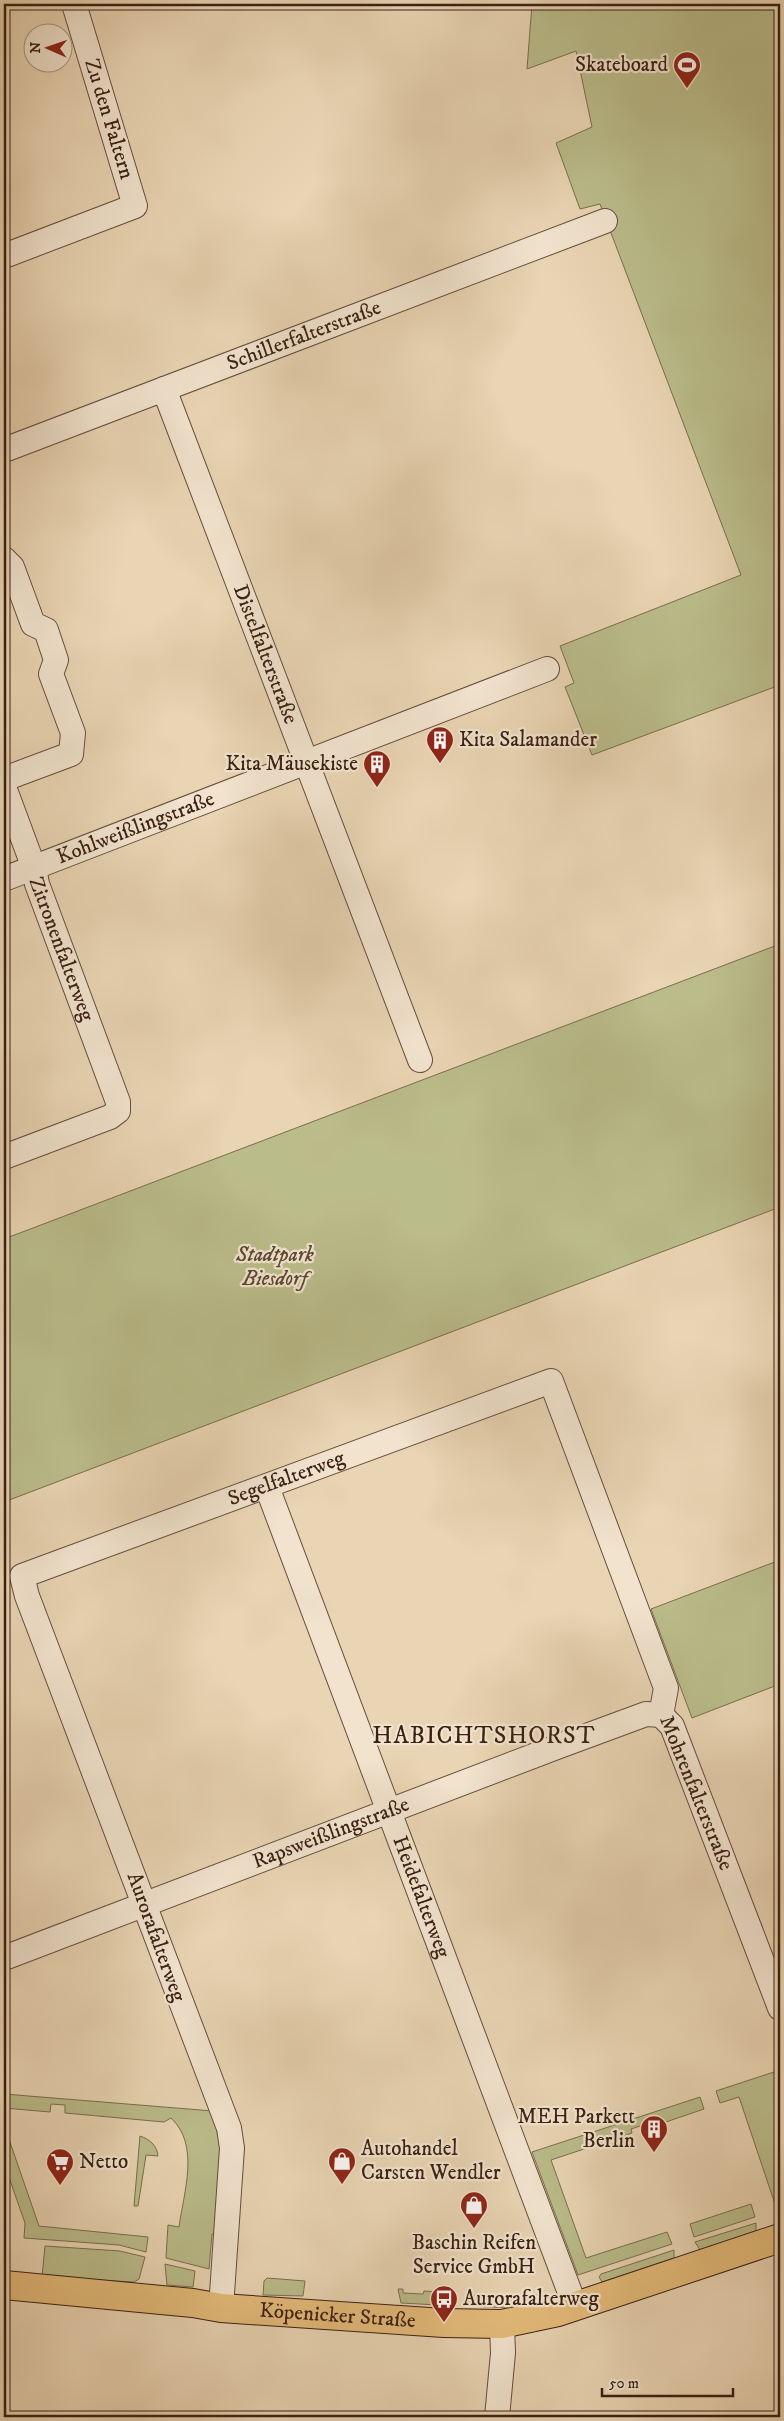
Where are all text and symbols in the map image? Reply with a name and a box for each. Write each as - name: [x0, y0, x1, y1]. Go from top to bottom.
- north arrow: [22, 22, 72, 72]
- text: N: [27, 41, 45, 54]
- sports icon: Skateboard: [672, 50, 702, 89]
- place label: Skateboard: [575, 52, 669, 78]
- street label: Zu den Faltern: [78, 56, 140, 182]
- street label: Schillerfalterstraße: [223, 295, 385, 377]
- street label: Distelfalterstraße: [227, 581, 304, 728]
- building icon: Kita Salamander: [425, 725, 455, 764]
- place label: Kita Salamander: [459, 727, 597, 753]
- building icon: Kita Mäusekiste: [362, 749, 392, 788]
- place label: Kita Mäusekiste: [226, 751, 358, 777]
- street label: Kohlweißlingstraße: [53, 786, 218, 870]
- street label: Zitronenfalterweg: [23, 873, 100, 1025]
- park label: Stadtpark Biesdorf: [235, 1242, 314, 1292]
- street label: Segelfalterweg: [224, 1445, 349, 1512]
- street label: Mohrenfalterstraße: [653, 1712, 739, 1874]
- district label: HABICHTSHORST: [372, 1721, 596, 1751]
- street label: Rapsweißlingstraße: [249, 1791, 413, 1875]
- street label: Heidefalterweg: [386, 1832, 456, 1962]
- street label: Aurorafalterweg: [121, 1869, 192, 2006]
- place label: MEH Parkett Berlin: [518, 2104, 635, 2154]
- building icon: MEH Parkett Berlin: [639, 2114, 669, 2153]
- place label: Autohandel Carsten Wendler: [361, 2136, 501, 2186]
- shop icon: Autohandel Carsten Wendler: [327, 2146, 357, 2185]
- supermarket icon: Netto: [45, 2147, 75, 2186]
- place label: Netto: [79, 2149, 128, 2175]
- shop icon: Baschin Reifen Service GmbH: [459, 2190, 489, 2229]
- place label: Baschin Reifen Service GmbH: [412, 2230, 536, 2280]
- bus stop icon: Aurorafalterweg: [429, 2284, 459, 2323]
- place label: Aurorafalterweg: [463, 2286, 600, 2312]
- street label: Köpenicker Straße: [258, 2298, 417, 2334]
- scale bar: [602, 2366, 733, 2398]
- text: 50 m: [609, 2374, 639, 2393]

